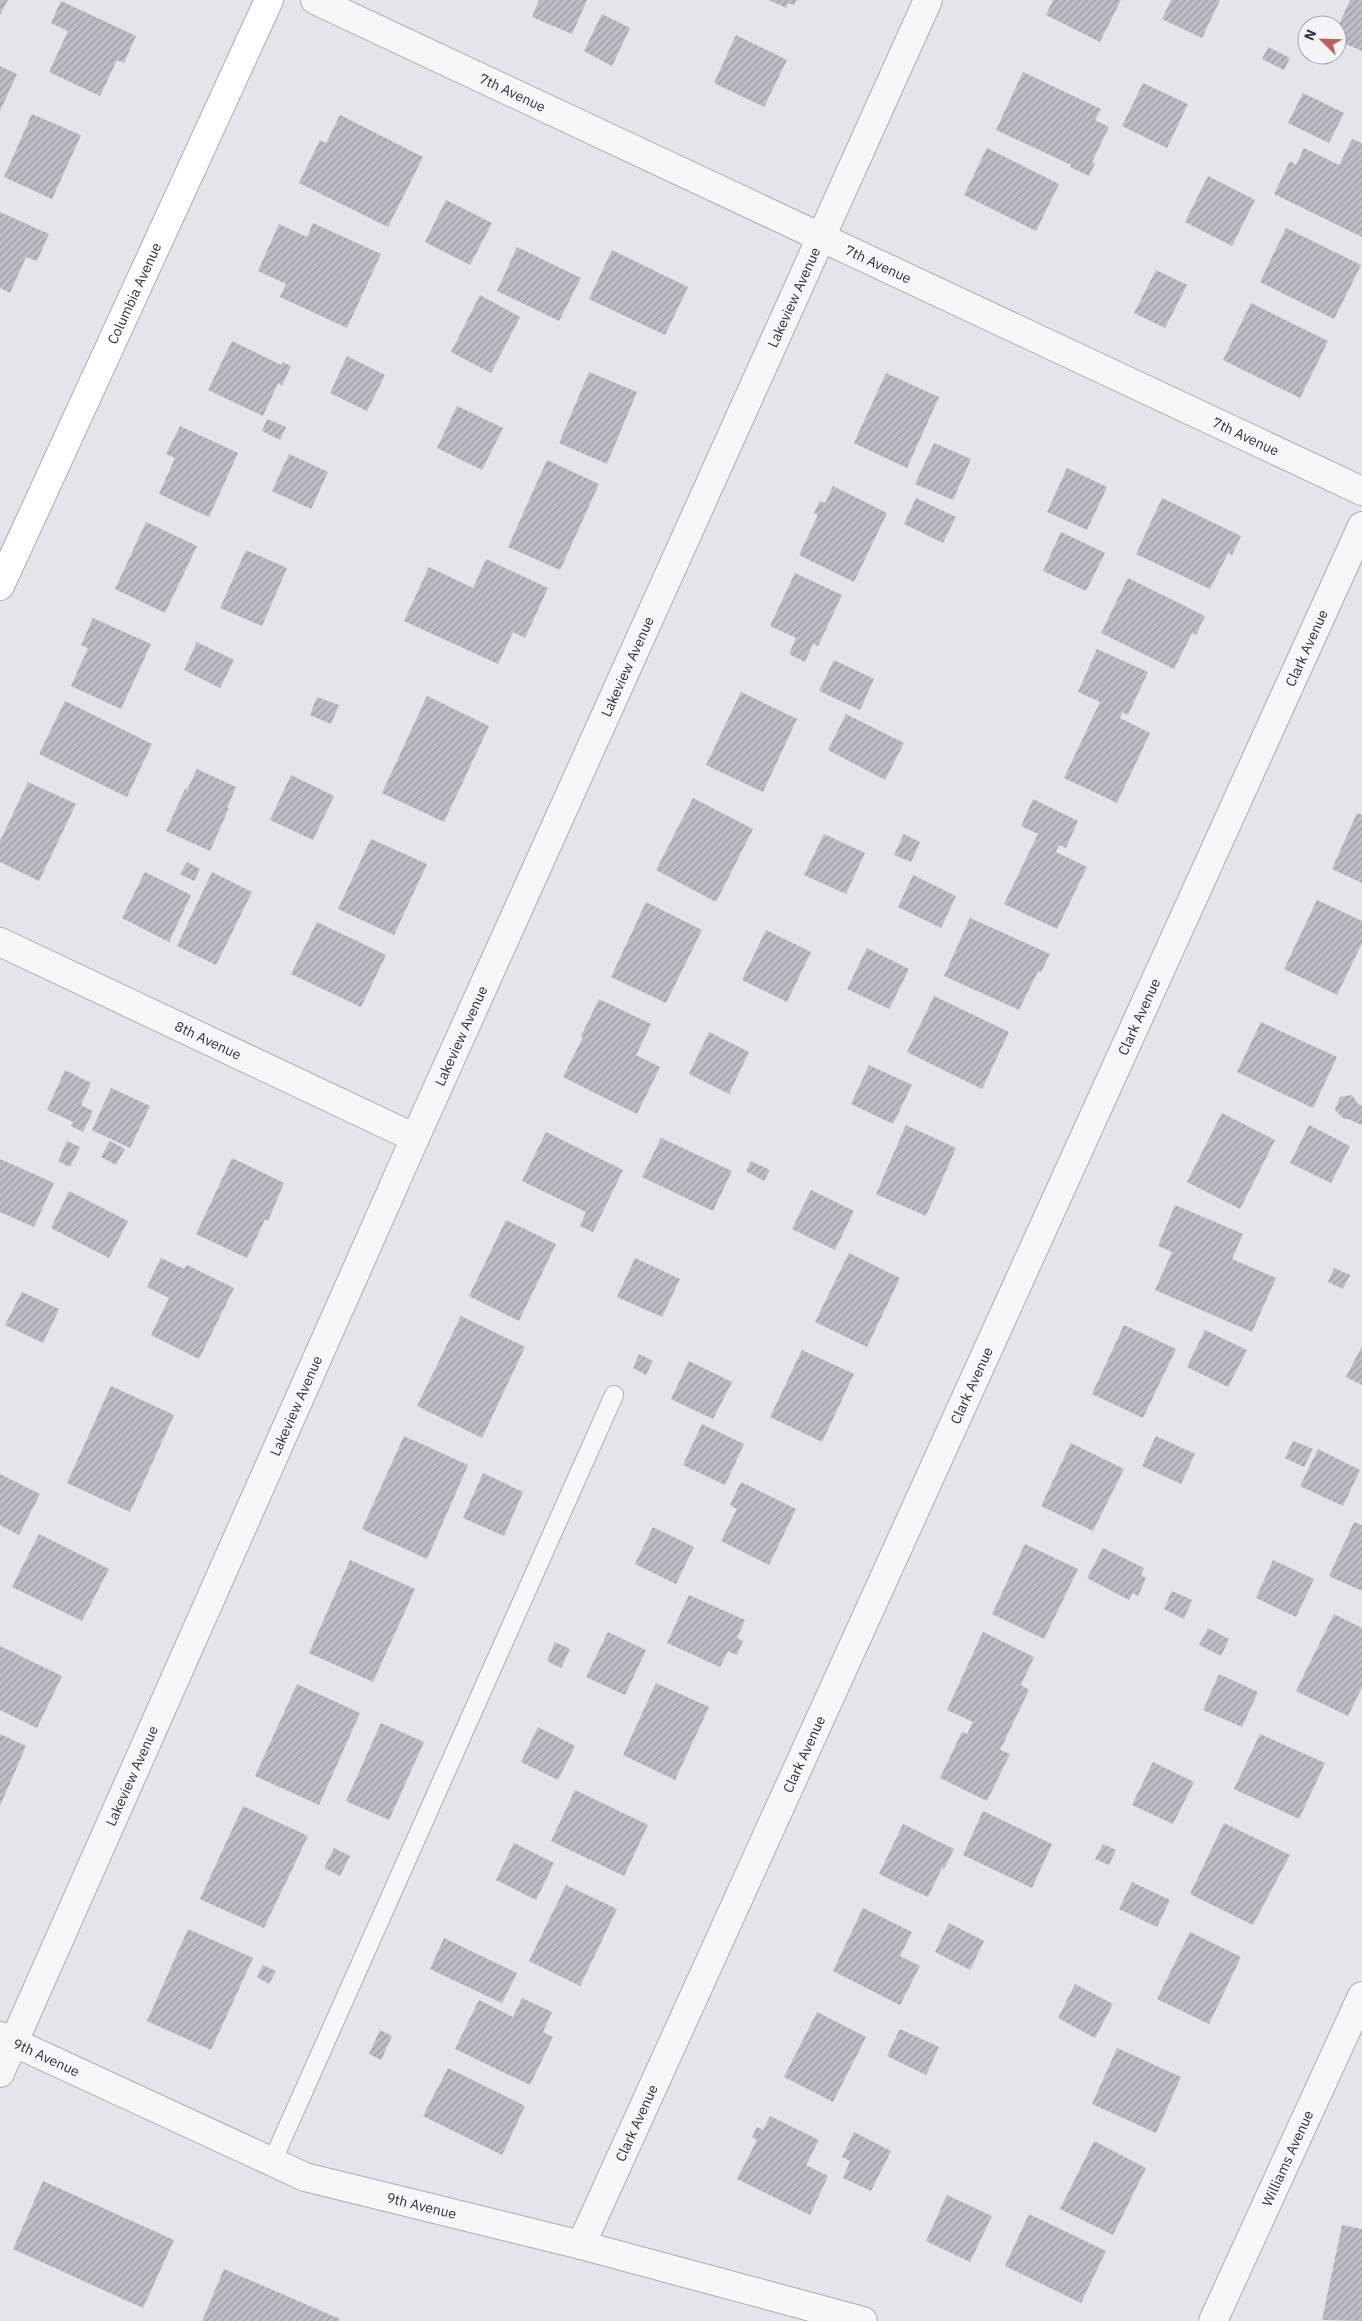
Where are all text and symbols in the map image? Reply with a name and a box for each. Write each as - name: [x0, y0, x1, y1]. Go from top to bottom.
- north arrow: [1297, 15, 1347, 65]
- text: N: [1300, 27, 1320, 43]
- street label: 7th Avenue: [476, 69, 549, 116]
- street label: Columbia Avenue: [103, 239, 166, 347]
- street label: 7th Avenue: [842, 241, 915, 288]
- street label: Lakeview Avenue: [764, 244, 824, 350]
- street label: 7th Avenue: [1210, 413, 1282, 460]
- street label: Clark Avenue: [1281, 606, 1332, 689]
- street label: Lakeview Avenue: [597, 613, 658, 720]
- street label: Clark Avenue: [1114, 975, 1164, 1058]
- street label: Lakeview Avenue: [431, 983, 492, 1089]
- street label: 8th Avenue: [172, 1017, 244, 1064]
- street label: Clark Avenue: [946, 1344, 997, 1427]
- street label: Lakeview Avenue: [266, 1352, 326, 1459]
- street label: Clark Avenue: [779, 1713, 829, 1796]
- street label: Lakeview Avenue: [102, 1723, 162, 1829]
- street label: 9th Avenue: [10, 2034, 83, 2081]
- street label: Clark Avenue: [611, 2081, 662, 2164]
- street label: Williams Avenue: [1258, 2107, 1318, 2209]
- street label: 9th Avenue: [385, 2188, 459, 2223]

